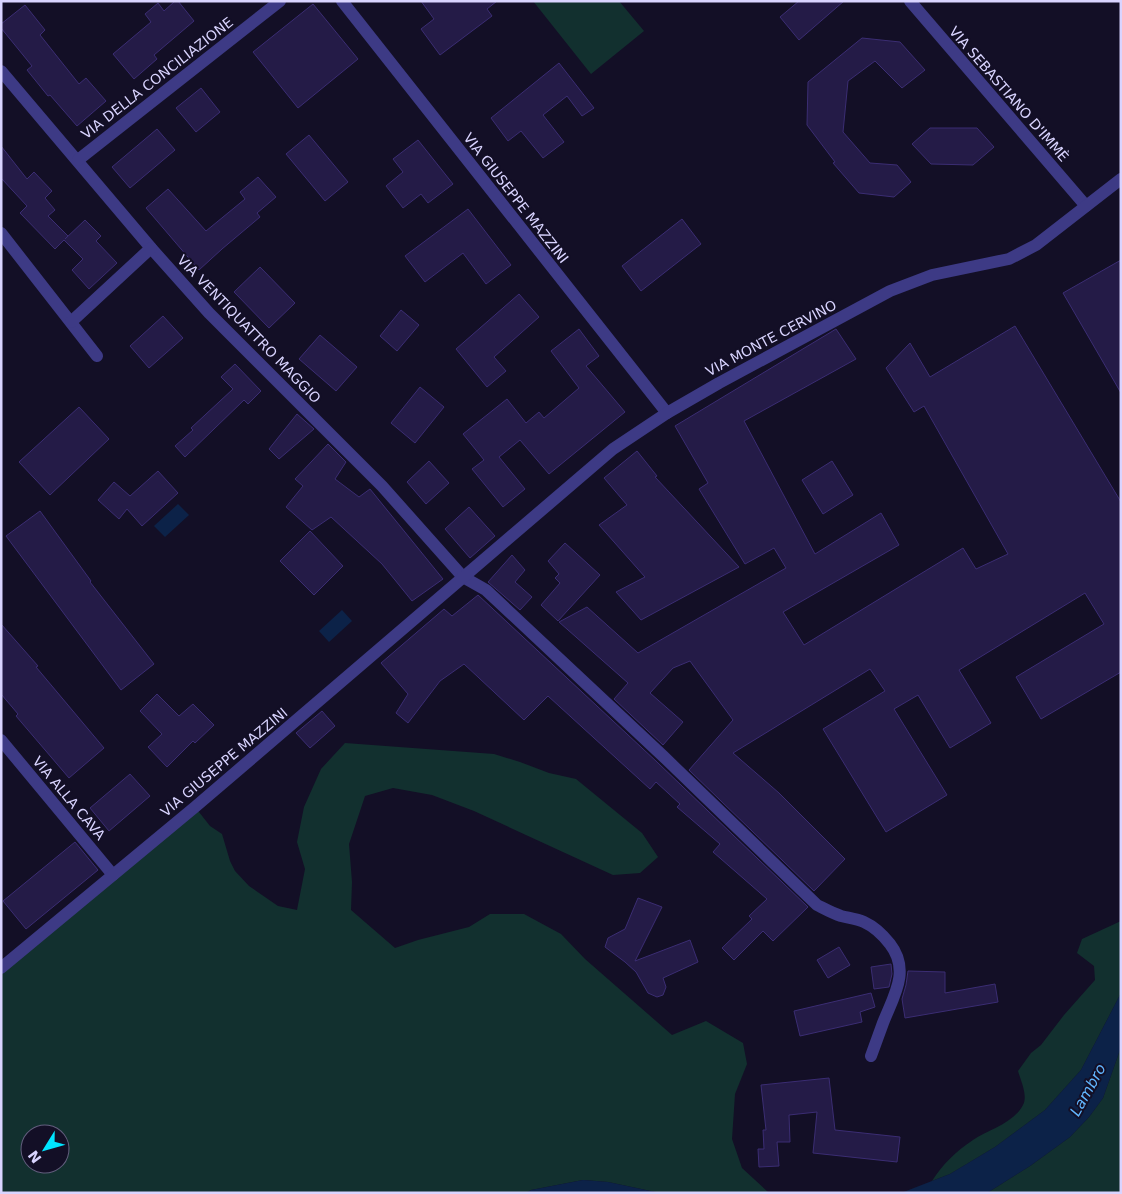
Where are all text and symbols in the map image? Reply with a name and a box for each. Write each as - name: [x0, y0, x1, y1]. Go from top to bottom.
- street label: VIA DELLA CONCILIAZIONE: [78, 14, 236, 142]
- street label: VIA SEBASTIANO D'IMMÈ: [946, 23, 1072, 165]
- street label: VIA GIUSEPPE MAZZINI: [460, 130, 572, 266]
- street label: VIA VENTIQUATTRO MAGGIO: [174, 252, 324, 406]
- street label: VIA MONTE CERVINO: [703, 297, 839, 379]
- street label: VIA GIUSEPPE MAZZINI: [157, 704, 291, 820]
- street label: VIA ALLA CAVA: [29, 753, 109, 843]
- water label: Lambro: [1066, 1061, 1110, 1119]
- north arrow: [20, 1124, 70, 1174]
- text: N: [25, 1147, 45, 1166]

